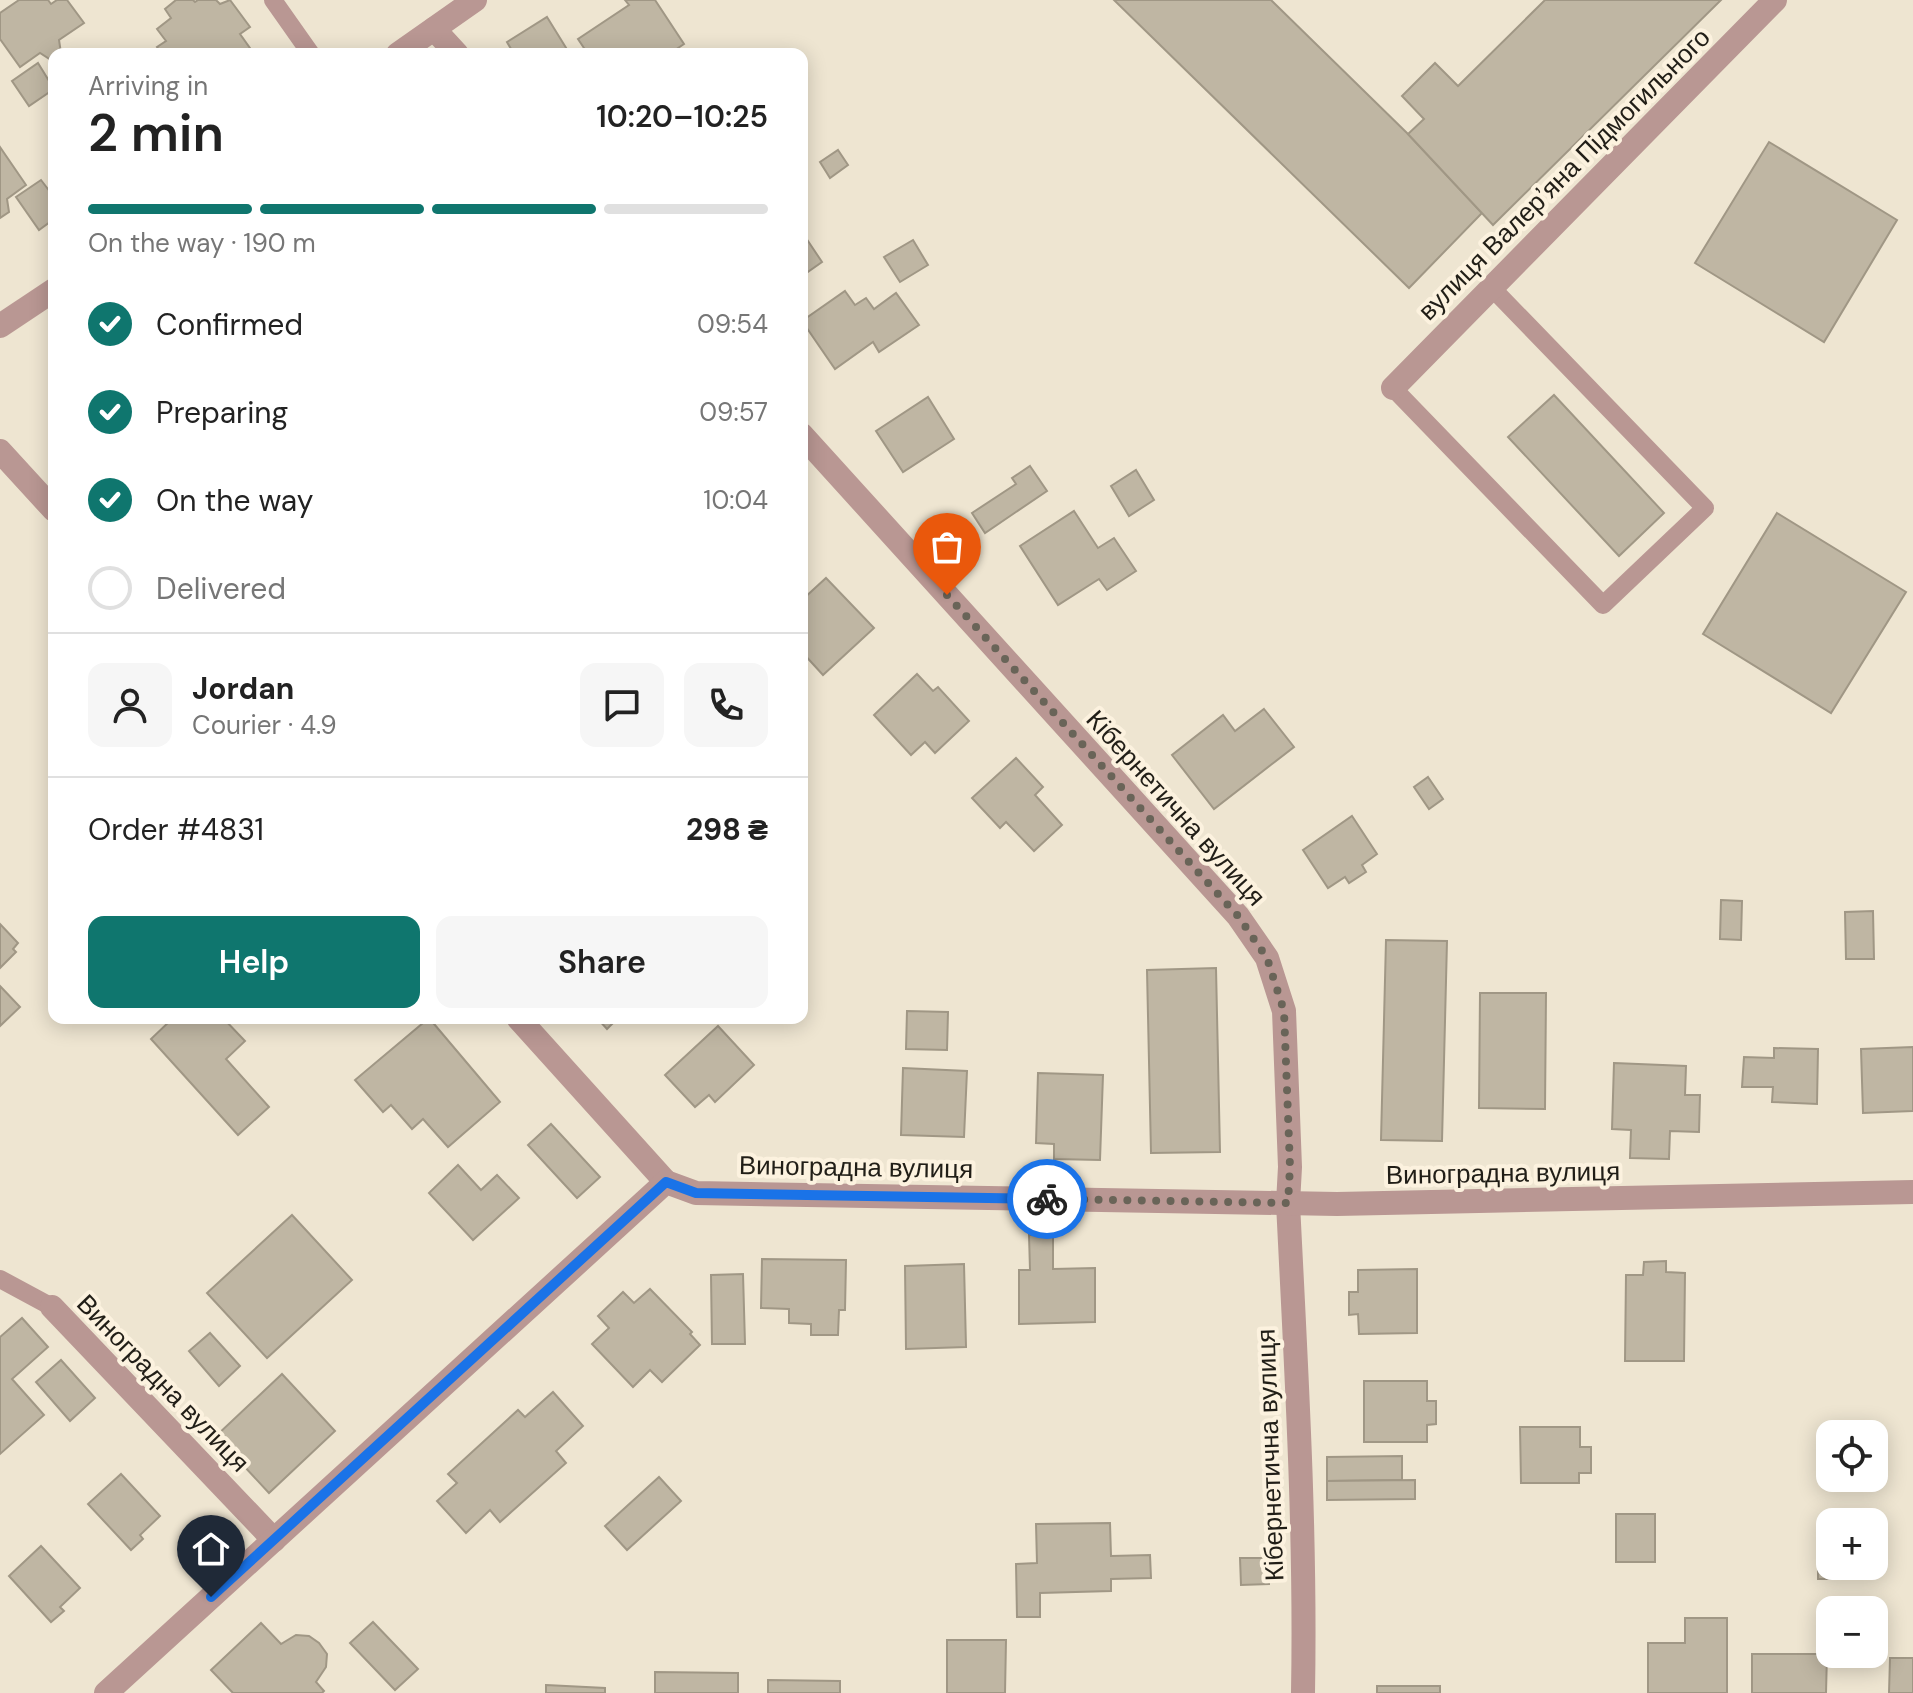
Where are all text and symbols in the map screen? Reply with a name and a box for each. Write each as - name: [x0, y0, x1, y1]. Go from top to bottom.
- street label: вулиця Валерʼяна Підмогильного: [1411, 21, 1717, 327]
- text: Arriving in: [88, 69, 208, 103]
- text: 10:20–10:25: [596, 97, 768, 136]
- text: 2 min: [88, 99, 224, 167]
- text: On the way · 190 m: [88, 226, 316, 260]
- icon: check: [88, 302, 132, 346]
- text: Confirmed: [156, 305, 303, 344]
- text: 09:54: [697, 307, 768, 341]
- icon: check: [88, 390, 132, 434]
- text: Preparing: [156, 393, 288, 432]
- text: 09:57: [699, 395, 768, 429]
- icon: check: [88, 478, 132, 522]
- text: On the way: [156, 481, 313, 520]
- text: 10:04: [703, 483, 768, 517]
- pin: [913, 513, 981, 595]
- icon: bag: [925, 525, 969, 569]
- text: Delivered: [156, 569, 286, 608]
- button: person: [88, 663, 172, 747]
- button: chat: [580, 663, 664, 747]
- button: phone: [684, 663, 768, 747]
- text: Jordan: [192, 669, 294, 708]
- street label: Кібернетична вулиця: [1079, 703, 1273, 913]
- text: Courier · 4.9: [192, 708, 337, 742]
- text: Order #4831: [88, 810, 264, 849]
- text: 298 ₴: [686, 810, 768, 849]
- button: Help: [88, 916, 420, 1008]
- button: Share: [436, 916, 768, 1008]
- street label: Виноградна вулиця: [739, 1148, 973, 1186]
- street label: Виноградна вулиця: [1386, 1154, 1620, 1192]
- courier: [1007, 1159, 1087, 1239]
- icon: bike: [1025, 1177, 1069, 1221]
- street label: Виноградна вулиця: [69, 1287, 257, 1479]
- street label: Кібернетична вулиця: [1249, 1328, 1291, 1582]
- map controls: [1816, 1420, 1888, 1668]
- button: locate: [1816, 1420, 1888, 1492]
- button: +: [1816, 1508, 1888, 1580]
- pin: [177, 1515, 245, 1597]
- icon: home: [189, 1527, 233, 1571]
- button: −: [1816, 1596, 1888, 1668]

